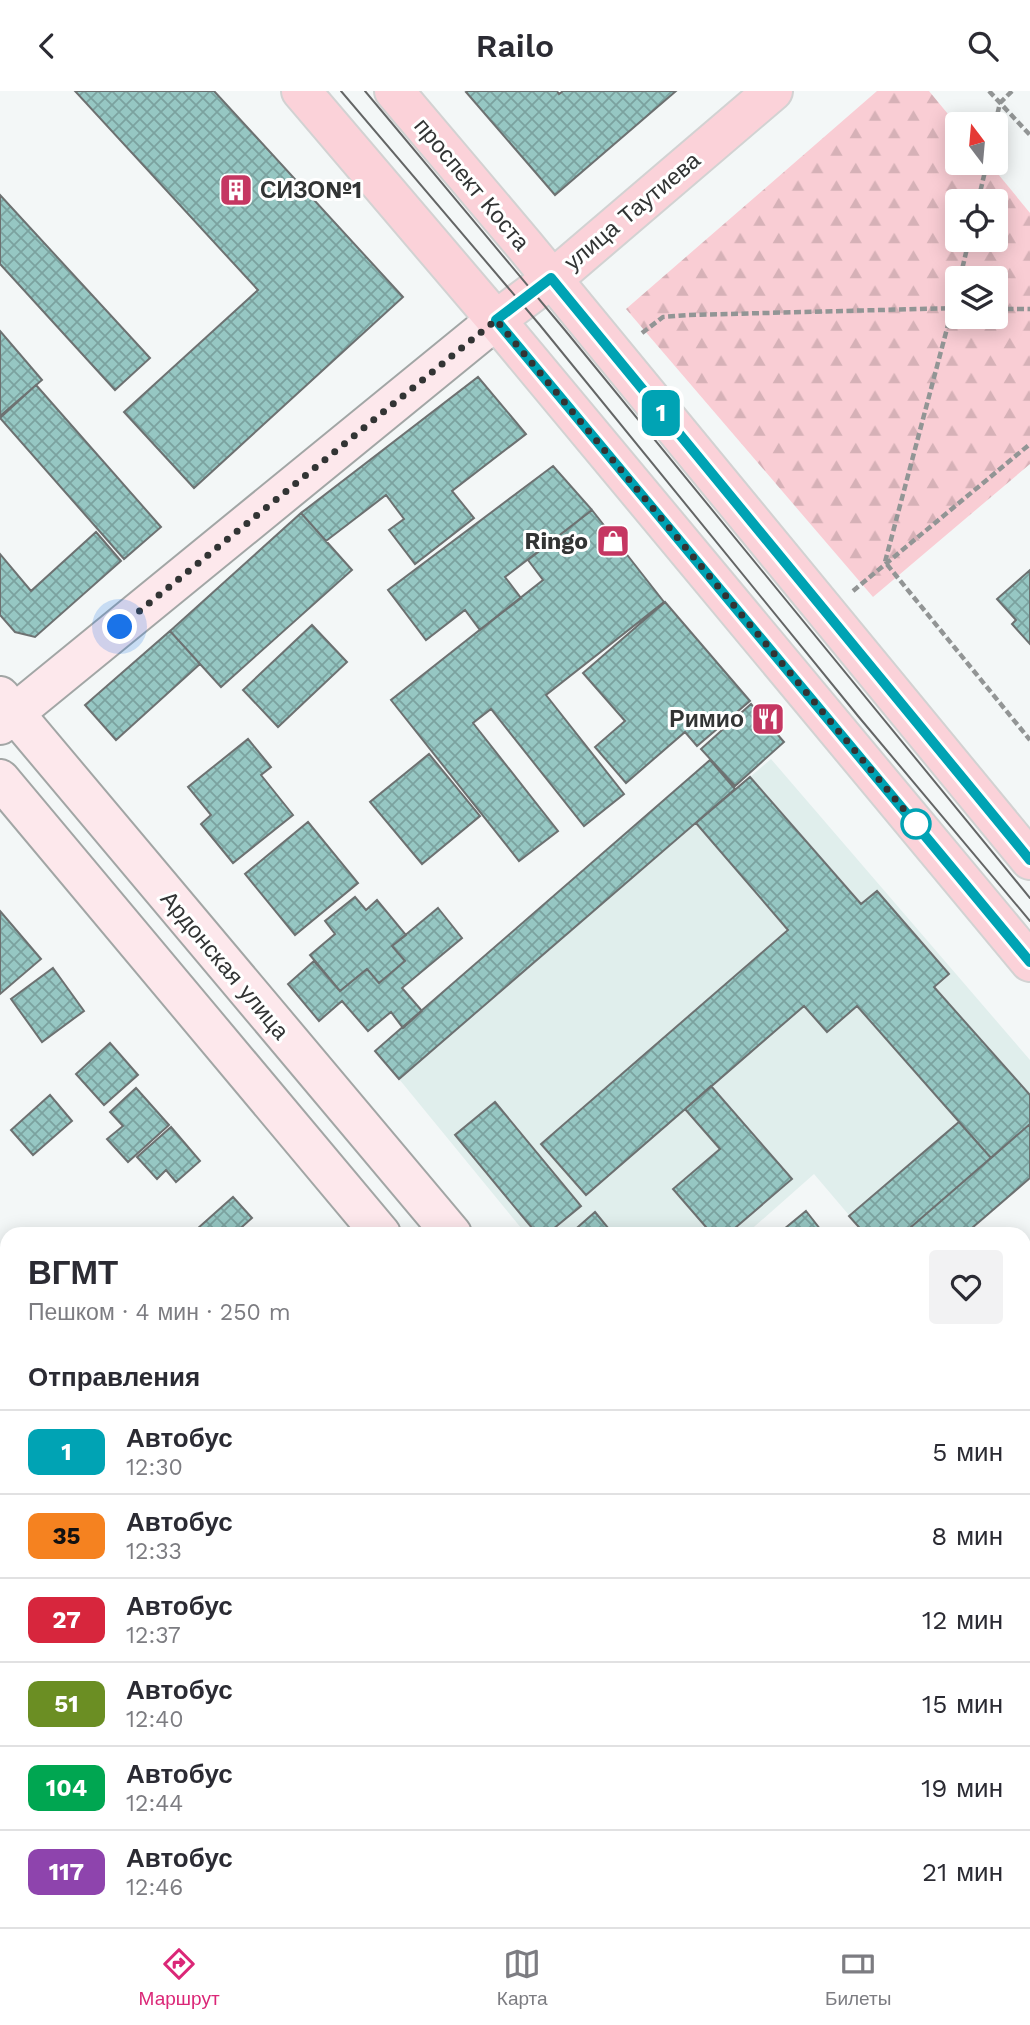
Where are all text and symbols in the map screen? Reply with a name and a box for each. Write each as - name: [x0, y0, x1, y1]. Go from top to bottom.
- icon: back: [28, 27, 66, 65]
- text: Railo: [476, 27, 554, 65]
- icon: search: [964, 27, 1002, 65]
- north arrow: [945, 112, 1008, 175]
- map controls: [945, 112, 1008, 329]
- street label: проспект Коста: [408, 113, 535, 256]
- street label: улица Таутиева: [559, 147, 706, 276]
- building icon: СИЗО№1: [217, 171, 255, 209]
- place label: СИЗО№1: [260, 177, 362, 204]
- button: locate: [945, 189, 1008, 252]
- button: layers: [945, 266, 1008, 329]
- line badge: 1: [638, 390, 684, 436]
- text: 1: [656, 399, 666, 427]
- shop icon: Ringo: [594, 522, 632, 560]
- place label: Ringo: [525, 528, 588, 555]
- your location: [102, 609, 137, 644]
- restaurant icon: Римио: [749, 700, 787, 738]
- place label: Римио: [669, 706, 744, 733]
- unlabelled marker: [901, 809, 931, 839]
- street label: Ардонская улица: [155, 886, 295, 1045]
- button: heart: [929, 1250, 1003, 1324]
- text: ВГМТ: [28, 1253, 118, 1292]
- text: Пешком · 4 мин · 250 m: [28, 1299, 291, 1326]
- text: Отправления: [28, 1362, 200, 1392]
- text: Автобус: [126, 1423, 233, 1453]
- text: 5 мин: [932, 1437, 1003, 1467]
- text: 1: [61, 1438, 72, 1466]
- text: 12:30: [126, 1454, 183, 1481]
- text: Автобус: [126, 1507, 233, 1537]
- text: 8 мин: [931, 1521, 1003, 1551]
- text: 35: [52, 1522, 81, 1550]
- text: 12:33: [126, 1538, 182, 1565]
- text: Автобус: [126, 1591, 233, 1621]
- text: 12 мин: [922, 1605, 1003, 1635]
- text: 27: [52, 1606, 81, 1634]
- text: 12:37: [126, 1622, 181, 1649]
- text: Автобус: [126, 1675, 233, 1705]
- text: 15 мин: [922, 1689, 1003, 1719]
- text: 51: [54, 1690, 79, 1718]
- text: 12:40: [126, 1706, 184, 1733]
- text: Автобус: [126, 1759, 233, 1789]
- text: 19 мин: [921, 1773, 1003, 1803]
- text: 104: [46, 1774, 87, 1802]
- text: 12:44: [126, 1790, 183, 1817]
- text: Автобус: [126, 1843, 233, 1873]
- text: 21 мин: [922, 1857, 1003, 1887]
- text: 117: [49, 1858, 84, 1886]
- text: 12:46: [126, 1874, 183, 1901]
- tab: Маршрут: [139, 1945, 220, 2010]
- tab: Карта: [497, 1945, 548, 2010]
- tab: Билеты: [825, 1945, 891, 2010]

